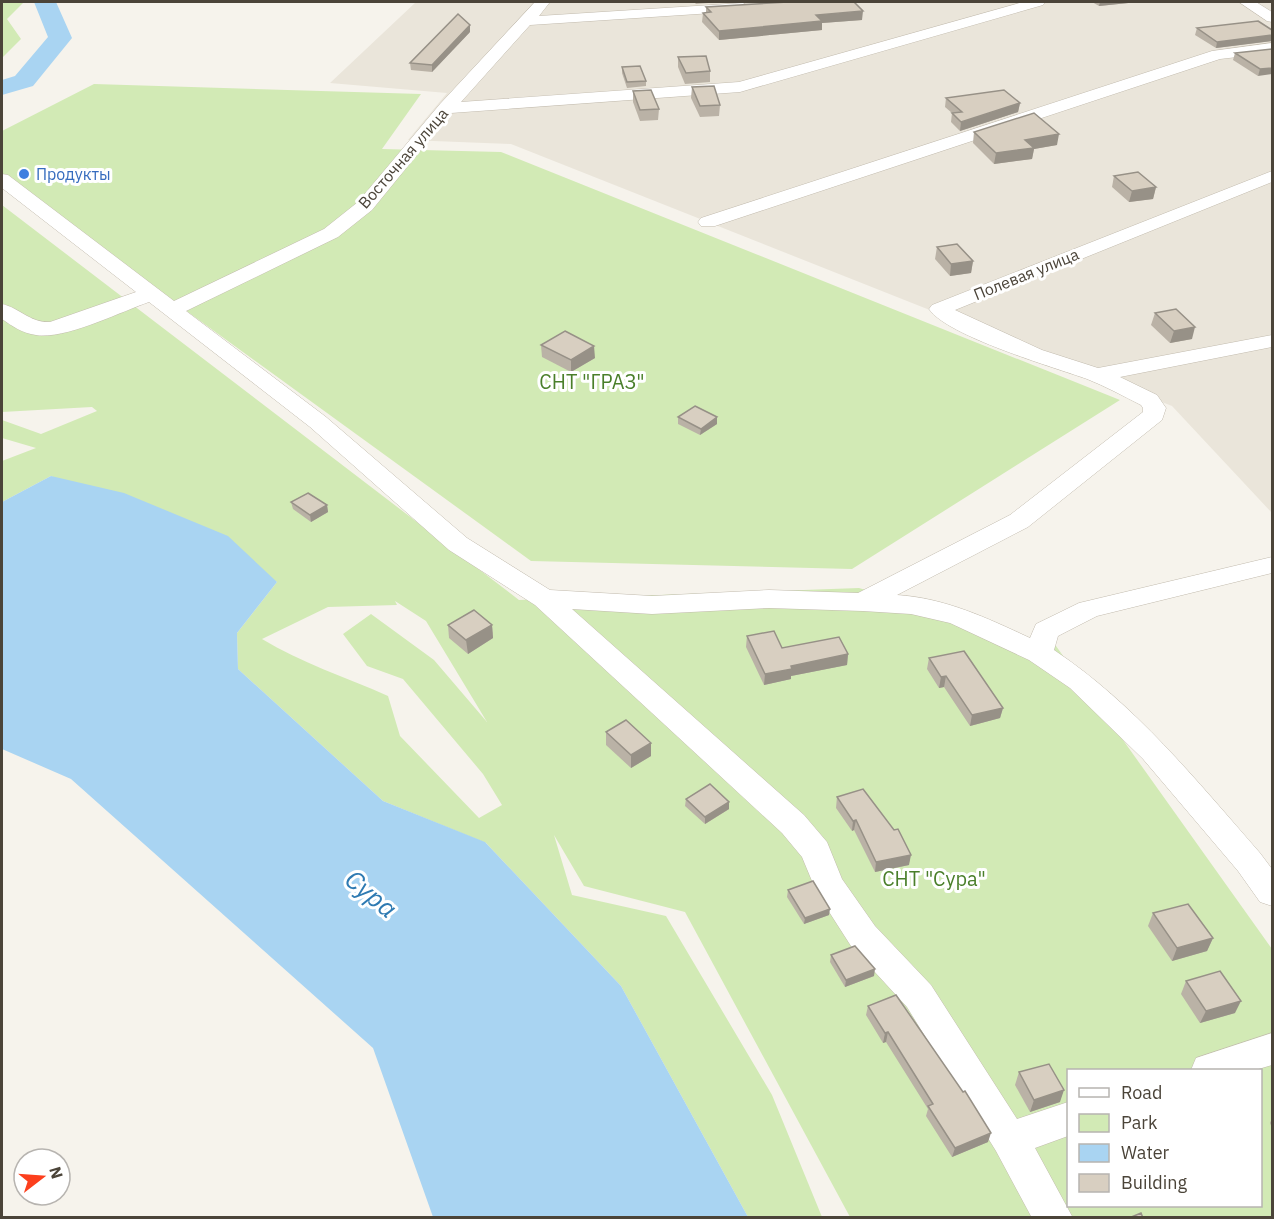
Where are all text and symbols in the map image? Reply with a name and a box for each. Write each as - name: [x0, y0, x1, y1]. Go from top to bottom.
- street label: Восточная улица: [354, 103, 453, 213]
- place label: Продукты: [36, 164, 111, 184]
- marker: Продукты: [17, 167, 31, 181]
- street label: Полевая улица: [970, 244, 1082, 304]
- park label: СНТ "ГРАЗ": [539, 368, 645, 395]
- water label: Сура: [338, 861, 405, 925]
- park label: СНТ "Сура": [882, 865, 986, 892]
- legend: [1067, 1069, 1262, 1207]
- text: Road: [1121, 1081, 1162, 1104]
- text: Park: [1121, 1111, 1158, 1134]
- text: Water: [1121, 1141, 1170, 1164]
- north arrow: [12, 1147, 72, 1207]
- text: N: [45, 1164, 68, 1181]
- text: Building: [1121, 1171, 1188, 1194]

